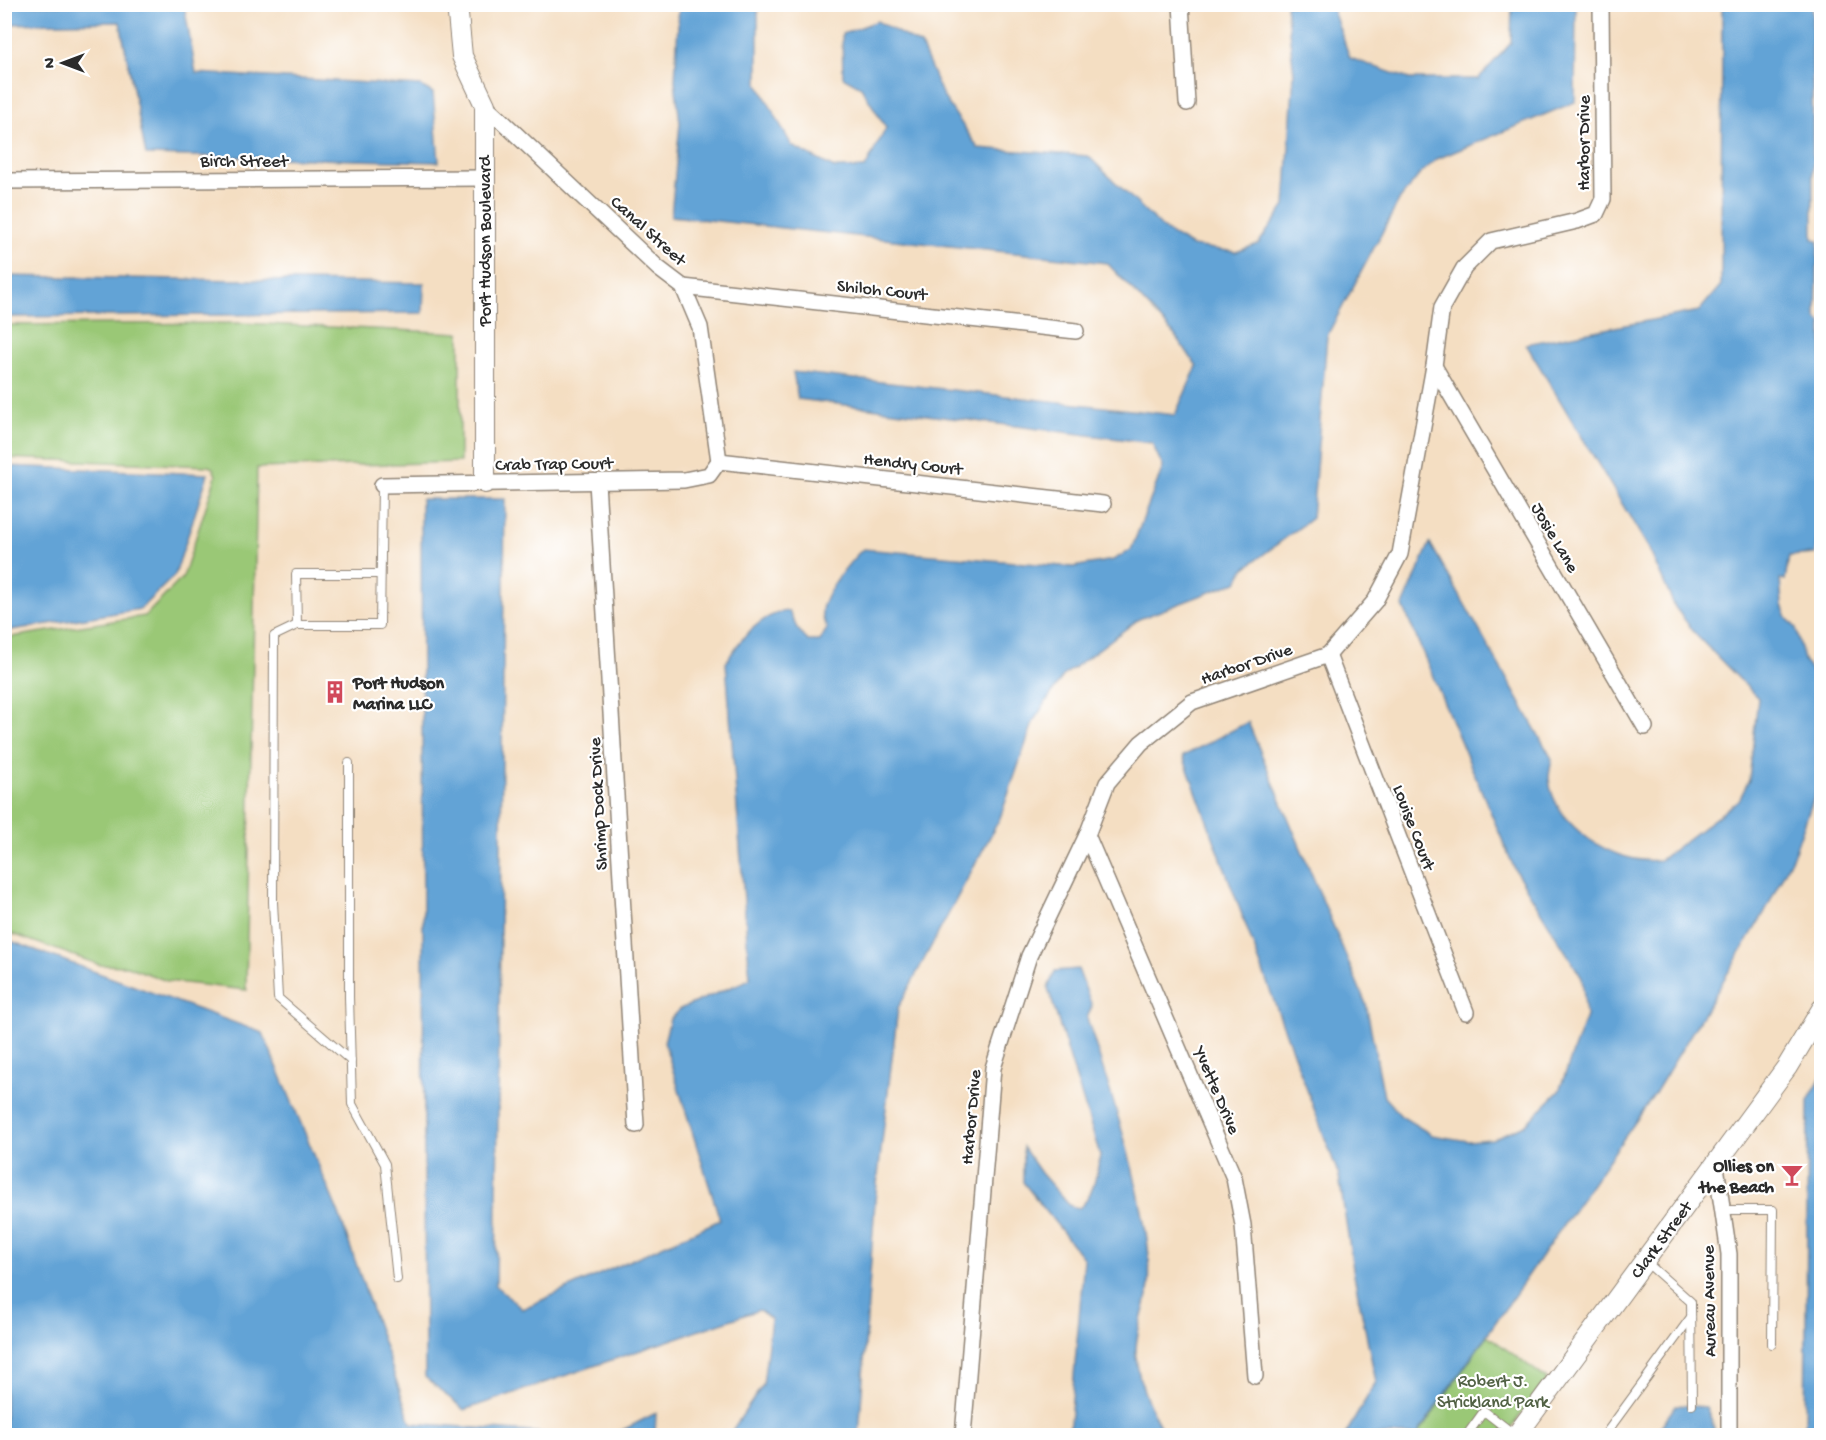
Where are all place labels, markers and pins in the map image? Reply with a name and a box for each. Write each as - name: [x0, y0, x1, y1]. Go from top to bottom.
- place label: Port Hudson Marina LLC: [352, 674, 444, 716]
- building icon: Port Hudson Marina LLC: [322, 679, 348, 705]
- place label: Ollies on the Beach: [1697, 1157, 1774, 1199]
- bar icon: Ollies on the Beach: [1779, 1162, 1805, 1188]

